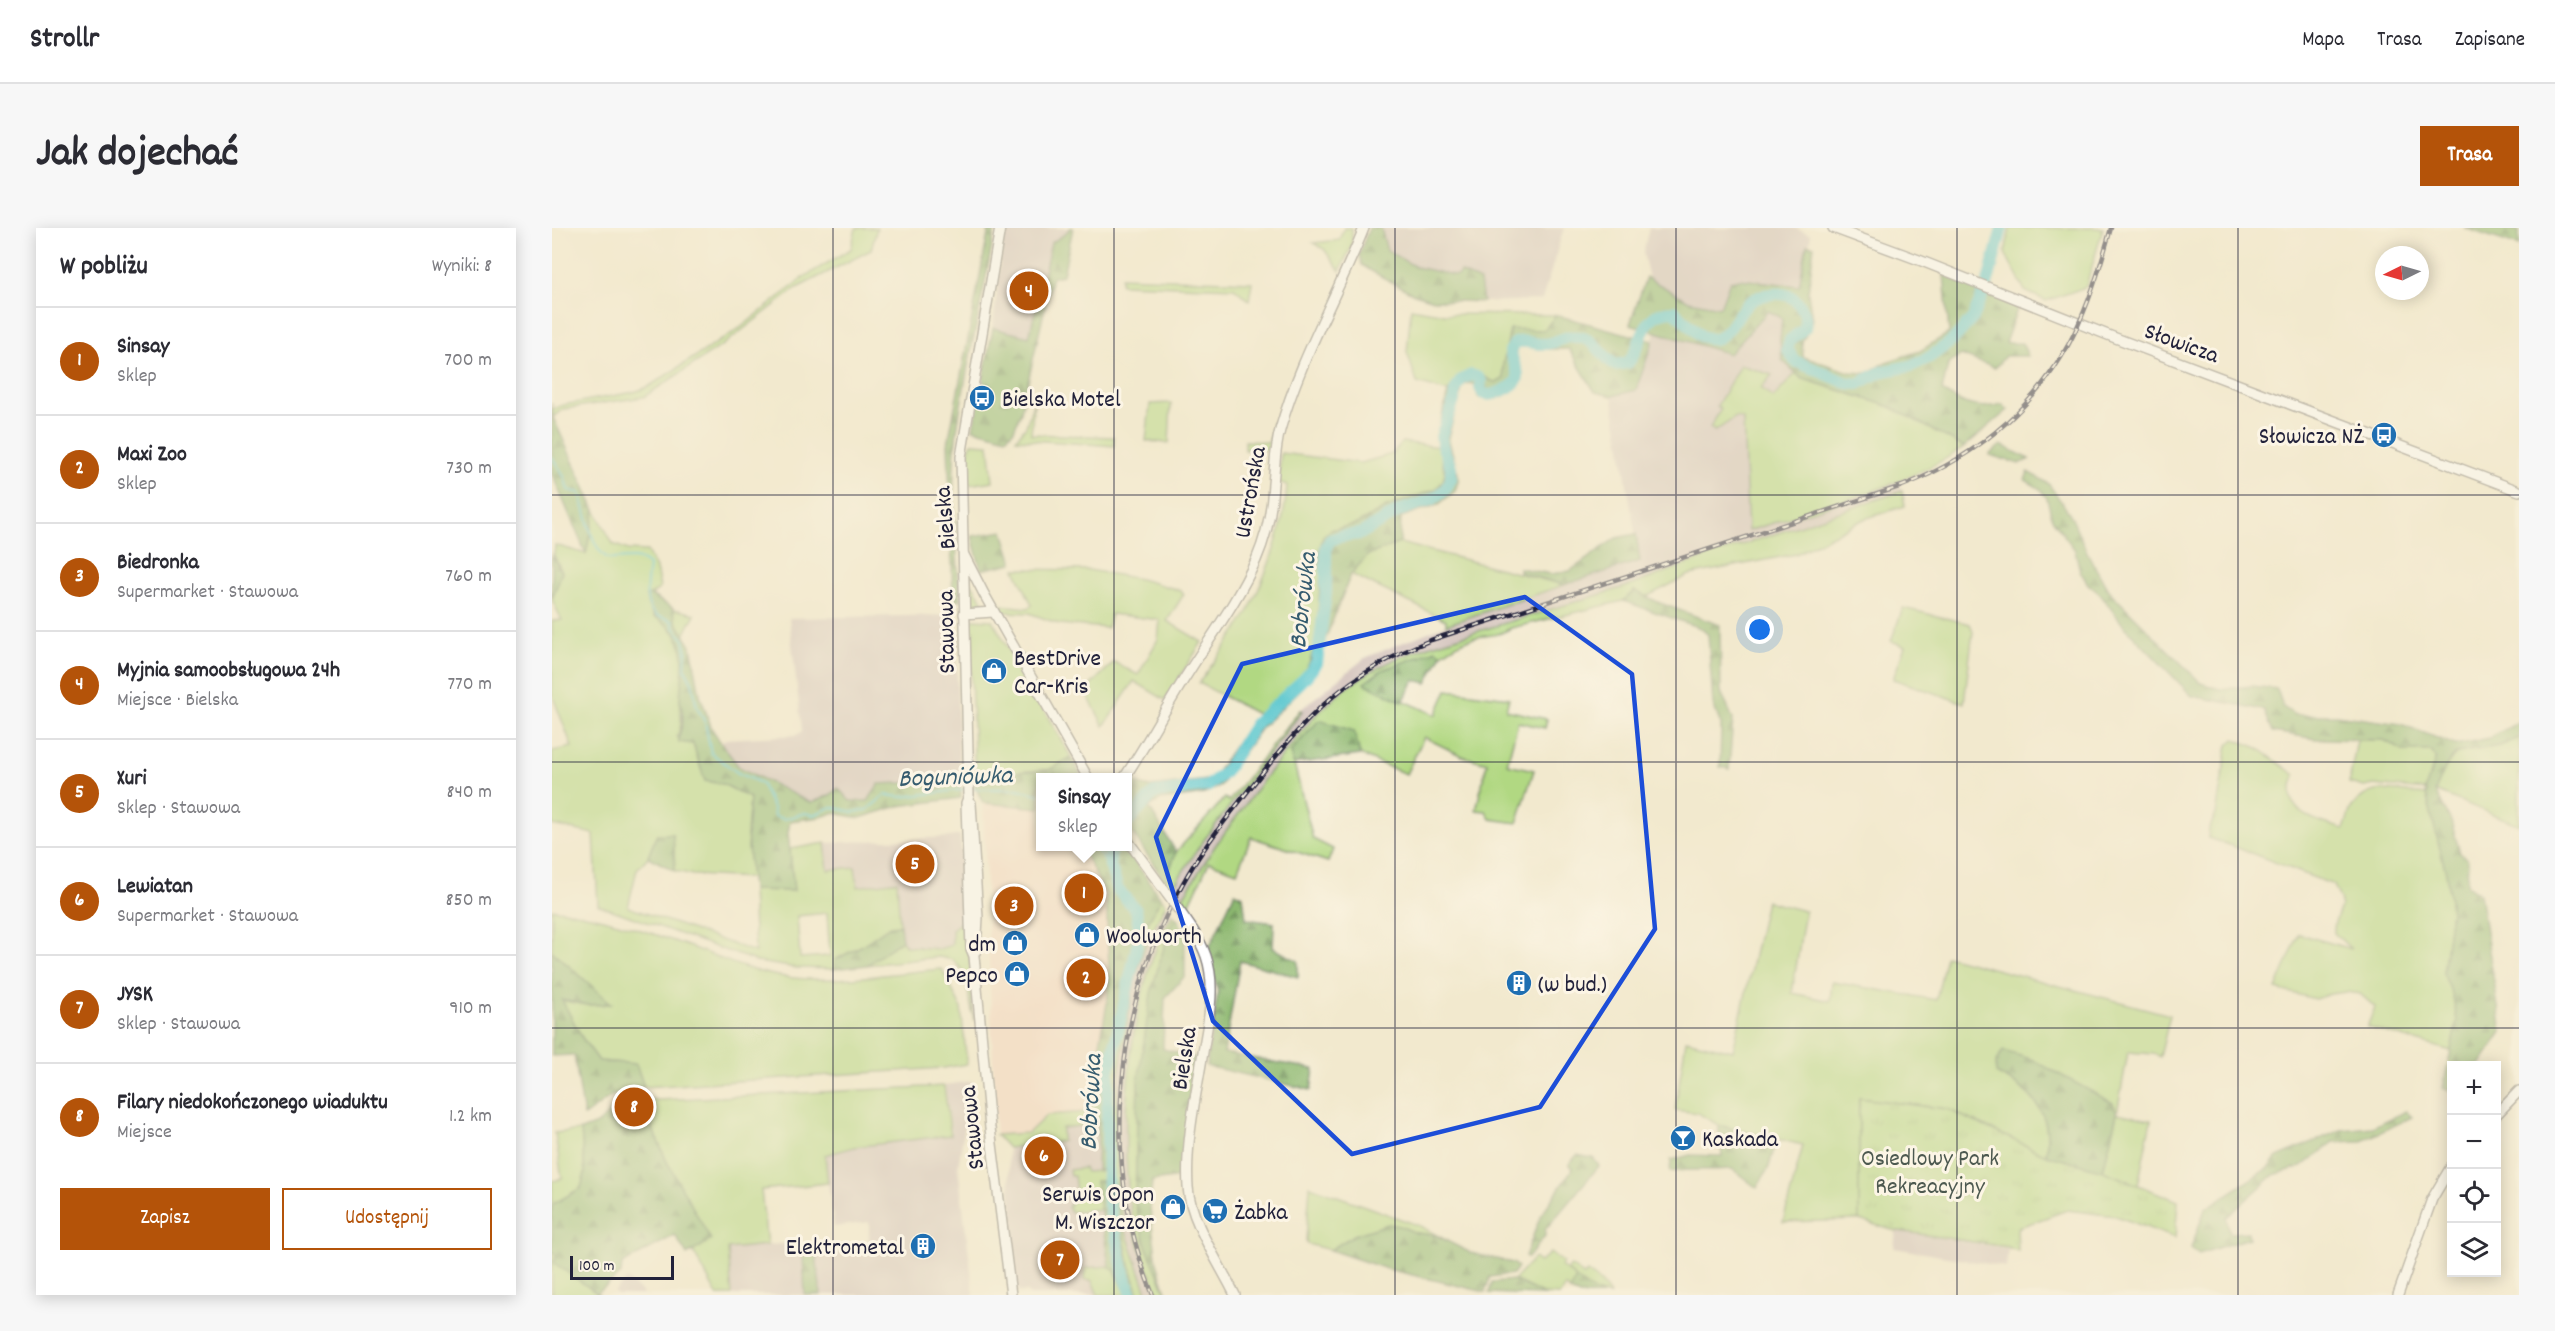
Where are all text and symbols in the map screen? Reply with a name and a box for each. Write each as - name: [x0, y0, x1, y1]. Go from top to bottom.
- text: Strollr: [30, 21, 99, 61]
- text: Mapa: [2302, 26, 2344, 56]
- text: Trasa: [2377, 26, 2422, 56]
- text: Zapisane: [2455, 26, 2525, 56]
- text: Jak dojechać: [36, 126, 238, 186]
- button: Trasa: [2420, 126, 2519, 186]
- north arrow: [2375, 246, 2429, 300]
- text: W pobliżu: [60, 249, 148, 286]
- text: Wyniki: 8: [432, 253, 492, 281]
- pin: 4: [1010, 268, 1048, 314]
- street label: Słowicza: [2139, 316, 2224, 374]
- text: Sinsay: [117, 332, 169, 363]
- text: 1: [77, 347, 82, 375]
- text: 700 m: [444, 347, 492, 375]
- text: Sklep: [117, 363, 157, 391]
- bus stop icon: Bielska Motel: [967, 383, 997, 413]
- place label: Bielska Motel: [1002, 384, 1121, 418]
- bus stop icon: Słowicza NŻ: [2369, 420, 2399, 450]
- place label: Słowicza NŻ: [2259, 421, 2364, 455]
- text: Maxi Zoo: [117, 440, 187, 471]
- street label: Ustrońska: [1227, 443, 1277, 541]
- text: 2: [75, 455, 84, 483]
- text: 730 m: [446, 455, 492, 483]
- text: Sklep: [117, 471, 157, 499]
- street label: Bielska: [927, 484, 967, 551]
- text: Biedronka: [117, 548, 199, 579]
- water label: Bobrówka: [1281, 549, 1328, 650]
- text: 3: [75, 563, 84, 591]
- text: 760 m: [445, 563, 492, 591]
- text: Supermarket · Stawowa: [117, 579, 298, 607]
- street label: Stawowa: [930, 589, 966, 674]
- your location: [1745, 615, 1774, 644]
- place label: BestDrive Car-Kris: [1014, 643, 1101, 705]
- text: Myjnia samoobsługowa 24h: [117, 656, 340, 687]
- shop icon: BestDrive Car-Kris: [979, 656, 1009, 686]
- text: 4: [75, 671, 84, 699]
- text: 770 m: [447, 671, 492, 699]
- text: Miejsce · Bielska: [117, 687, 238, 715]
- water label: Boguniówka: [897, 758, 1015, 799]
- text: Xuri: [117, 764, 146, 795]
- popup: [1036, 773, 1132, 851]
- text: 5: [75, 779, 84, 807]
- text: 840 m: [446, 779, 492, 807]
- text: Sinsay: [1058, 783, 1110, 814]
- text: Sklep · Stawowa: [117, 795, 240, 823]
- text: Sklep: [1058, 814, 1098, 842]
- pin: 5: [896, 842, 934, 886]
- pin: 1: [1064, 870, 1104, 916]
- text: Lewiatan: [117, 872, 193, 903]
- pin: 3: [994, 884, 1034, 928]
- text: 6: [75, 887, 84, 915]
- text: 850 m: [446, 887, 492, 915]
- text: Supermarket · Stawowa: [117, 903, 298, 931]
- shop icon: Woolworth: [1072, 920, 1102, 950]
- place label: Woolworth: [1106, 921, 1202, 955]
- shop icon: dm: [1000, 928, 1030, 958]
- place label: dm: [968, 929, 996, 963]
- pin: 2: [1066, 956, 1106, 1000]
- shop icon: Pepco: [1002, 959, 1032, 989]
- place label: Pepco: [945, 960, 998, 994]
- building icon: (w bud.): [1504, 968, 1534, 998]
- place label: (w bud.): [1538, 969, 1607, 1003]
- text: JYSK: [117, 980, 153, 1011]
- text: 7: [76, 995, 83, 1023]
- text: 910 m: [449, 995, 492, 1023]
- text: Sklep · Stawowa: [117, 1011, 240, 1039]
- street label: Bielska: [1164, 1024, 1208, 1092]
- water label: Bobrówka: [1072, 1051, 1114, 1151]
- map controls: [2447, 1061, 2501, 1277]
- button: +: [2447, 1061, 2501, 1115]
- pin: 8: [614, 1084, 653, 1130]
- street label: Stawowa: [953, 1084, 995, 1171]
- text: Filary niedokończonego wiaduktu: [117, 1088, 388, 1119]
- text: 8: [75, 1103, 84, 1131]
- text: 1.2 km: [449, 1103, 492, 1131]
- button: −: [2447, 1115, 2501, 1169]
- text: Miejsce: [117, 1119, 172, 1147]
- bar icon: Kaskada: [1668, 1123, 1698, 1153]
- place label: Kaskada: [1702, 1124, 1779, 1158]
- pin: 6: [1024, 1134, 1064, 1178]
- park label: Osiedlowy Park Rekreacyjny: [1861, 1143, 1999, 1205]
- button: locate: [2447, 1169, 2501, 1223]
- place label: Serwis Opon M. Wiszczor: [1042, 1179, 1154, 1241]
- button: Zapisz: [60, 1188, 270, 1250]
- button: Udostępnij: [282, 1188, 492, 1250]
- shop icon: Serwis Opon M. Wiszczor: [1158, 1192, 1188, 1222]
- supermarket icon: Żabka: [1200, 1196, 1230, 1226]
- place label: Żabka: [1234, 1197, 1288, 1231]
- button: layers: [2447, 1223, 2501, 1277]
- building icon: Elektrometal: [908, 1231, 938, 1261]
- place label: Elektrometal: [786, 1232, 904, 1266]
- pin: 7: [1040, 1238, 1080, 1282]
- scale bar: [570, 1253, 674, 1280]
- text: 100 m: [579, 1255, 615, 1278]

